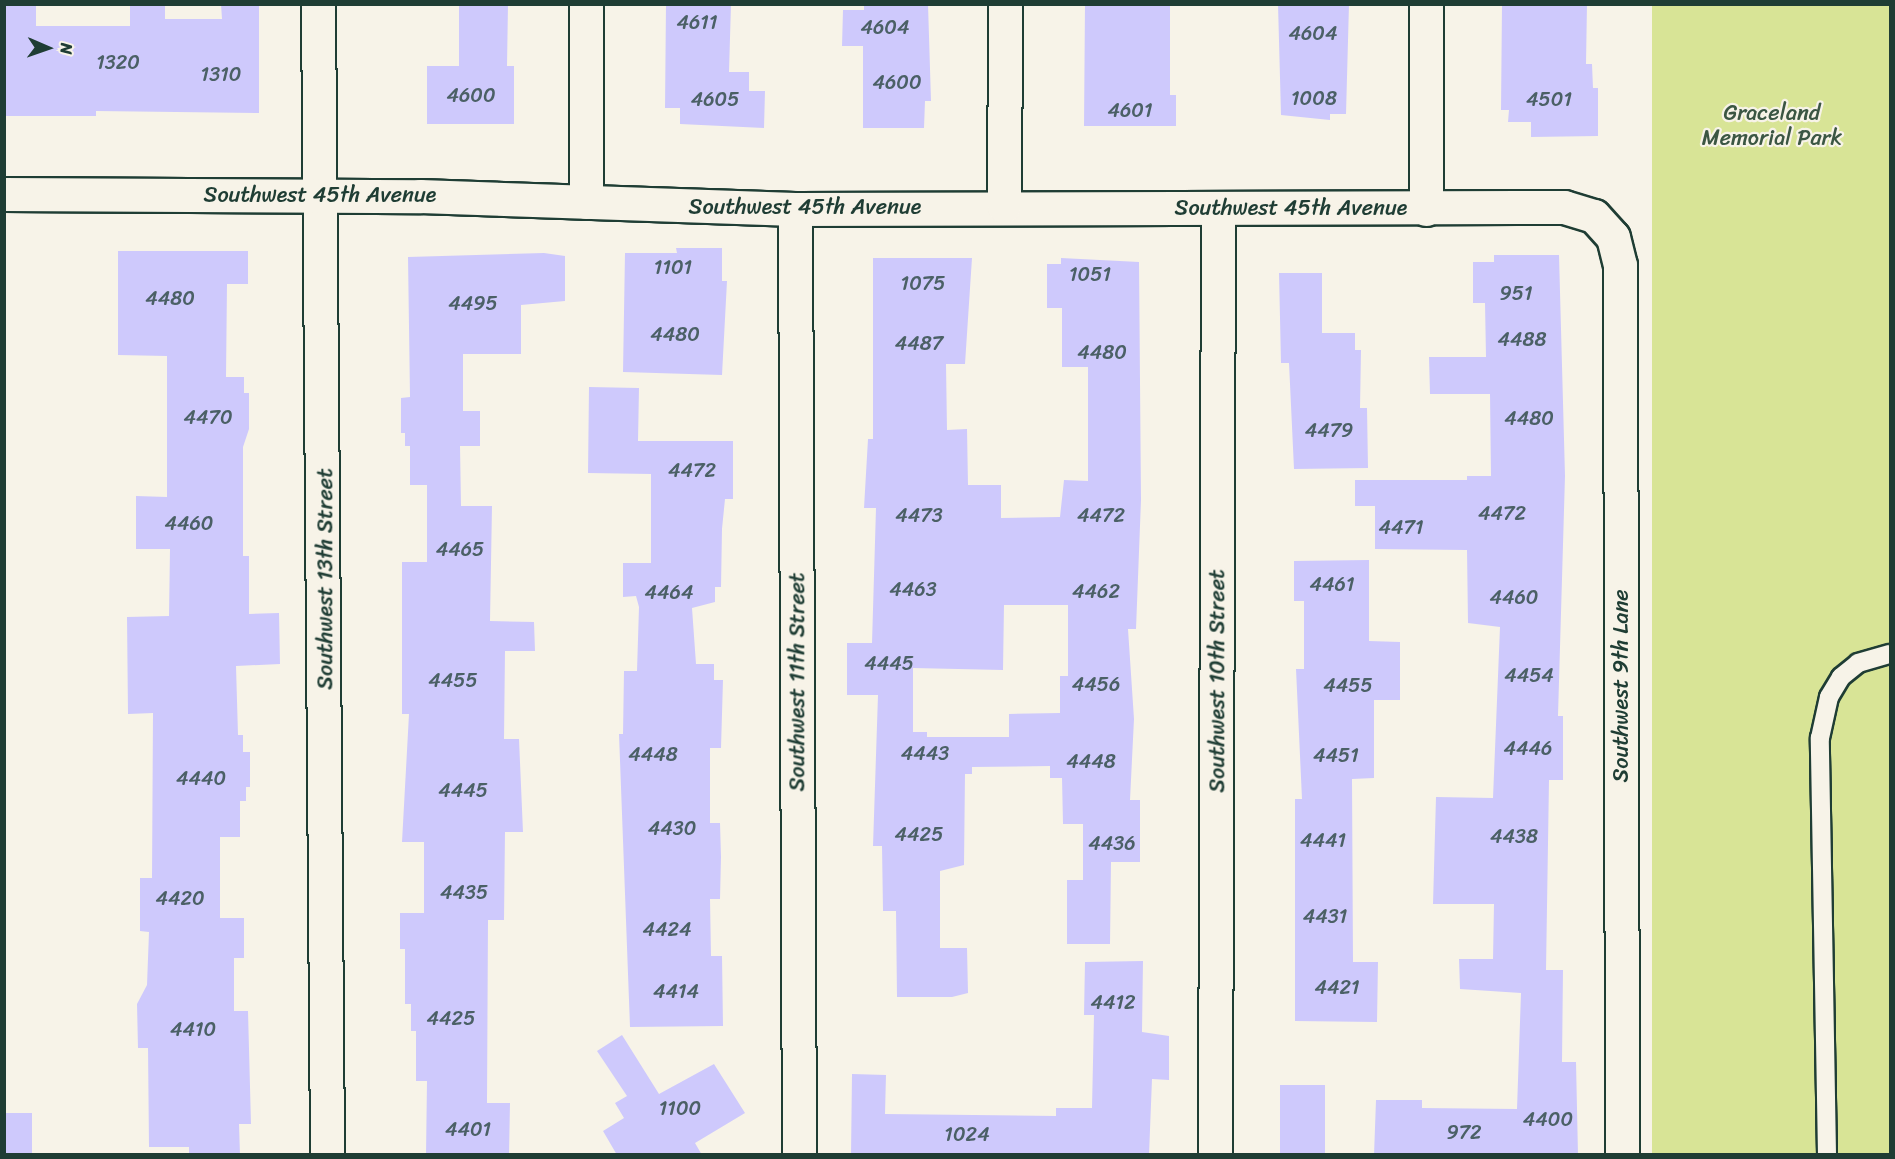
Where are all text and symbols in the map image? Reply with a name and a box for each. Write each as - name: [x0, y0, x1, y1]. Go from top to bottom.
- house number: 4611: [676, 10, 718, 34]
- house number: 4604: [861, 15, 909, 39]
- north arrow: [18, 18, 78, 78]
- house number: 4604: [1289, 21, 1337, 45]
- text: N: [52, 43, 81, 55]
- house number: 1320: [96, 50, 140, 74]
- house number: 1310: [201, 62, 241, 86]
- house number: 4600: [872, 70, 922, 94]
- house number: 4600: [446, 83, 496, 107]
- house number: 1008: [1291, 86, 1337, 110]
- house number: 4605: [691, 87, 739, 111]
- house number: 4501: [1526, 87, 1572, 111]
- house number: 4601: [1107, 98, 1153, 122]
- park label: Graceland Memorial Park: [1702, 99, 1842, 150]
- street label: Southwest 45th Avenue: [203, 182, 437, 208]
- street label: Southwest 45th Avenue: [688, 194, 922, 220]
- street label: Southwest 45th Avenue: [1174, 195, 1408, 221]
- house number: 1101: [654, 255, 692, 279]
- house number: 1051: [1069, 262, 1111, 286]
- house number: 1075: [901, 271, 945, 295]
- house number: 951: [1499, 281, 1533, 305]
- house number: 4480: [145, 286, 195, 310]
- house number: 4495: [448, 291, 498, 315]
- house number: 4480: [650, 322, 700, 346]
- house number: 4488: [1497, 327, 1547, 351]
- house number: 4487: [895, 331, 943, 355]
- house number: 4480: [1077, 340, 1127, 364]
- house number: 4470: [183, 405, 233, 429]
- house number: 4480: [1504, 406, 1554, 430]
- house number: 4479: [1305, 418, 1353, 442]
- house number: 4472: [668, 458, 716, 482]
- street label: Southwest 13th Street: [312, 468, 338, 690]
- house number: 4472: [1478, 501, 1526, 525]
- house number: 4473: [895, 503, 943, 527]
- house number: 4472: [1077, 503, 1125, 527]
- house number: 4460: [165, 511, 213, 535]
- house number: 4471: [1379, 515, 1423, 539]
- house number: 4465: [436, 537, 484, 561]
- street label: Southwest 10th Street: [1204, 569, 1230, 793]
- house number: 4461: [1310, 572, 1354, 596]
- street label: Southwest 11th Street: [784, 573, 810, 791]
- house number: 4463: [889, 577, 937, 601]
- house number: 4462: [1072, 579, 1120, 603]
- house number: 4464: [645, 580, 693, 604]
- house number: 4460: [1490, 585, 1538, 609]
- street label: Southwest 9th Lane: [1608, 589, 1634, 783]
- house number: 4445: [864, 651, 914, 675]
- house number: 4454: [1504, 663, 1554, 687]
- house number: 4455: [428, 668, 478, 692]
- house number: 4456: [1072, 672, 1120, 696]
- house number: 4455: [1323, 673, 1373, 697]
- house number: 4446: [1504, 736, 1552, 760]
- house number: 4443: [901, 741, 949, 765]
- house number: 4448: [628, 742, 678, 766]
- house number: 4451: [1313, 743, 1359, 767]
- house number: 4448: [1066, 749, 1116, 773]
- house number: 4440: [176, 766, 226, 790]
- house number: 4445: [438, 778, 488, 802]
- house number: 4430: [648, 816, 696, 840]
- house number: 4425: [895, 822, 943, 846]
- house number: 4438: [1490, 824, 1538, 848]
- house number: 4441: [1300, 828, 1346, 852]
- house number: 4436: [1088, 831, 1136, 855]
- house number: 4435: [440, 880, 488, 904]
- house number: 4420: [155, 886, 205, 910]
- house number: 4431: [1303, 904, 1347, 928]
- house number: 4424: [642, 917, 692, 941]
- house number: 4421: [1314, 975, 1360, 999]
- house number: 4414: [653, 979, 699, 1003]
- house number: 4412: [1090, 990, 1136, 1014]
- house number: 4425: [427, 1006, 475, 1030]
- house number: 4410: [170, 1017, 216, 1041]
- house number: 1100: [659, 1096, 701, 1120]
- house number: 4400: [1523, 1107, 1573, 1131]
- house number: 4401: [445, 1117, 491, 1141]
- house number: 972: [1446, 1120, 1482, 1144]
- house number: 1024: [944, 1122, 990, 1146]

